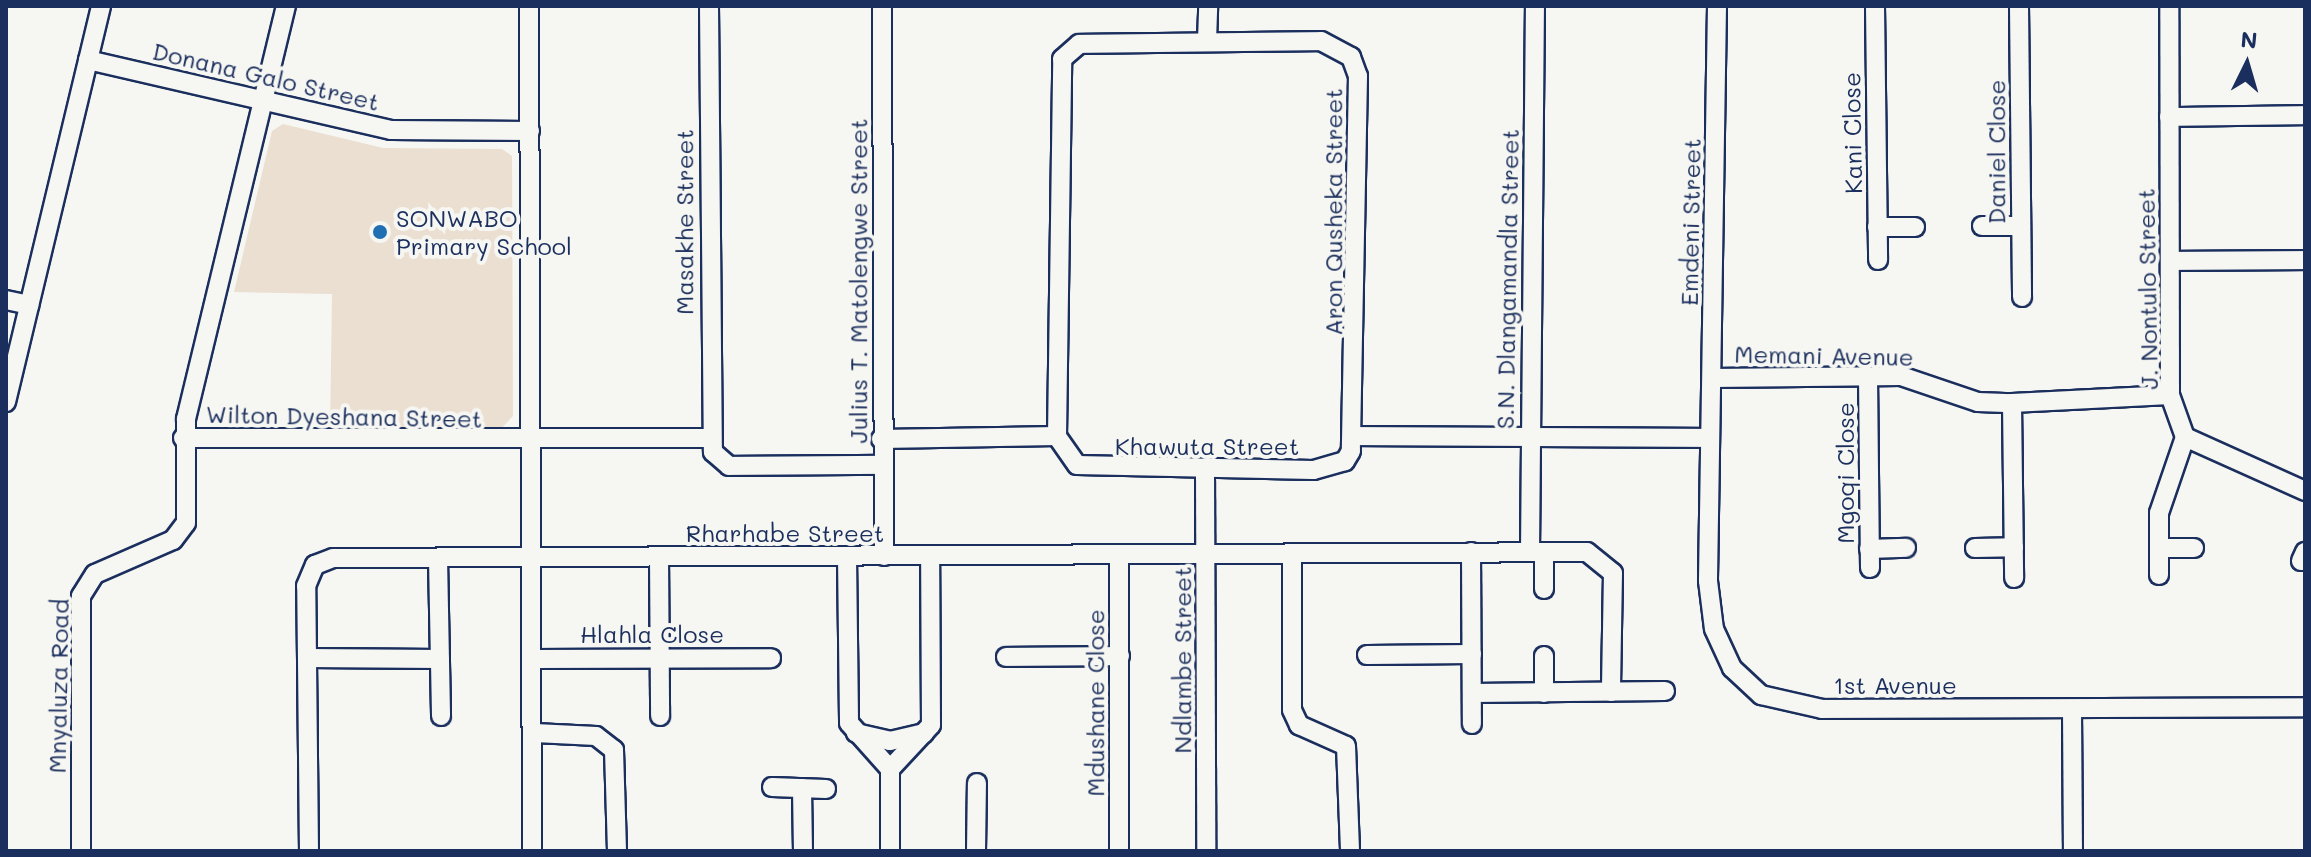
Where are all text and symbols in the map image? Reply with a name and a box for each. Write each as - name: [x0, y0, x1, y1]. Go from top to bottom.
- north arrow: [2207, 24, 2287, 104]
- text: N: [2240, 24, 2259, 55]
- street label: Donana Galo Street: [150, 36, 382, 116]
- street label: Kani Close: [1837, 72, 1867, 194]
- street label: Daniel Close: [1982, 80, 2010, 224]
- street label: Aron Qusheka Street: [1319, 88, 1347, 336]
- street label: Julius T. Matolengwe Street: [844, 119, 872, 443]
- street label: Masakhe Street: [670, 129, 698, 315]
- street label: S.N. Dlangamandla Street: [1490, 129, 1524, 429]
- street label: Emdeni Street: [1674, 138, 1706, 306]
- street label: J. Nontulo Street: [2131, 188, 2163, 390]
- place label: SONWABO Primary School: [396, 204, 572, 260]
- marker: SONWABO Primary School: [371, 223, 389, 241]
- street label: Memani Avenue: [1734, 339, 1914, 371]
- street label: Wilton Dyeshana Street: [205, 399, 483, 433]
- street label: Mgoqi Close: [1831, 402, 1859, 544]
- street label: Khawuta Street: [1115, 432, 1299, 460]
- street label: Rharhabe Street: [686, 519, 884, 547]
- street label: Ndlambe Street: [1168, 566, 1196, 754]
- street label: Mnyaluza Road: [42, 598, 74, 774]
- street label: Mdushane Close: [1081, 609, 1109, 797]
- street label: Hlahla Close: [580, 620, 724, 648]
- street label: 1st Avenue: [1833, 671, 1957, 699]

